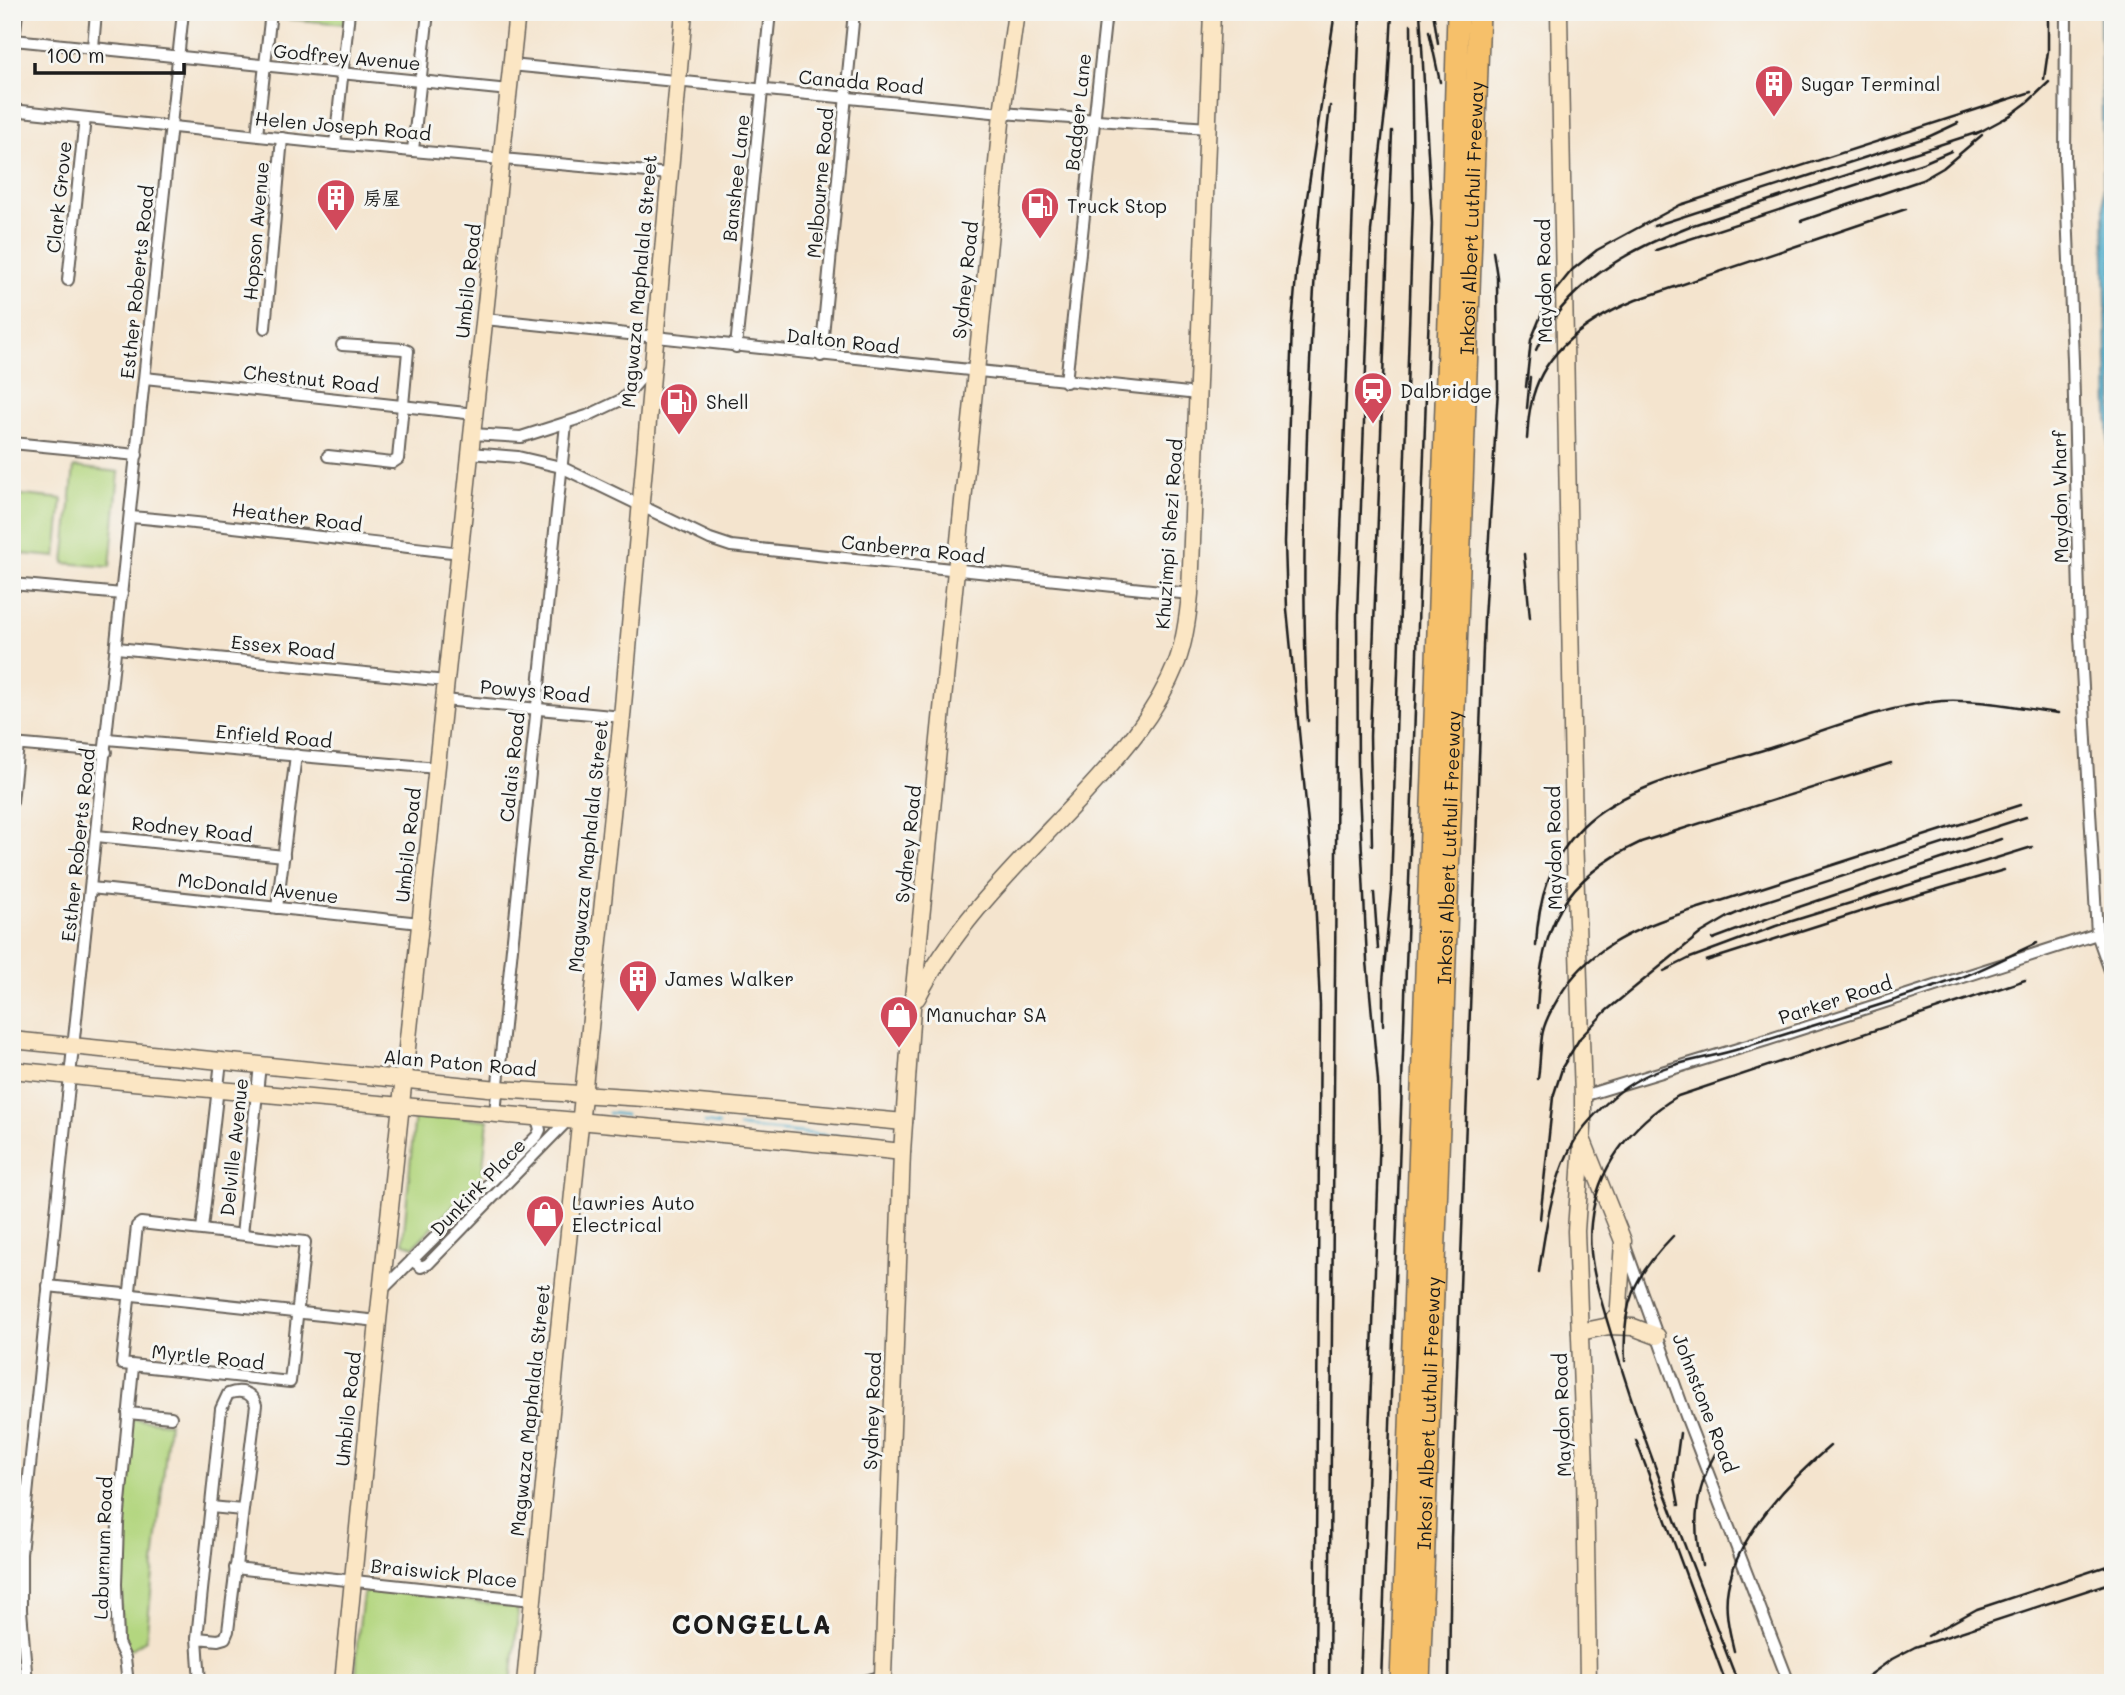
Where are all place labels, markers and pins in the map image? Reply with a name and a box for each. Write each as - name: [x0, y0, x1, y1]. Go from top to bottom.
- building icon: Sugar Terminal: [1753, 63, 1795, 118]
- place label: Sugar Terminal: [1801, 71, 1941, 96]
- building icon: 房屋: [315, 177, 357, 232]
- place label: 房屋: [363, 185, 401, 210]
- fuel station icon: Truck Stop: [1019, 185, 1061, 240]
- place label: Truck Stop: [1067, 193, 1167, 218]
- station icon: Dalbridge: [1352, 370, 1394, 425]
- place label: Dalbridge: [1400, 378, 1492, 403]
- fuel station icon: Shell: [658, 381, 700, 436]
- place label: Shell: [706, 389, 749, 414]
- building icon: James Walker: [617, 958, 659, 1013]
- place label: James Walker: [665, 966, 794, 991]
- shop icon: Manuchar SA: [878, 994, 920, 1049]
- place label: Manuchar SA: [926, 1002, 1047, 1027]
- place label: Lawries Auto Electrical: [572, 1190, 694, 1237]
- shop icon: Lawries Auto Electrical: [524, 1193, 566, 1248]

